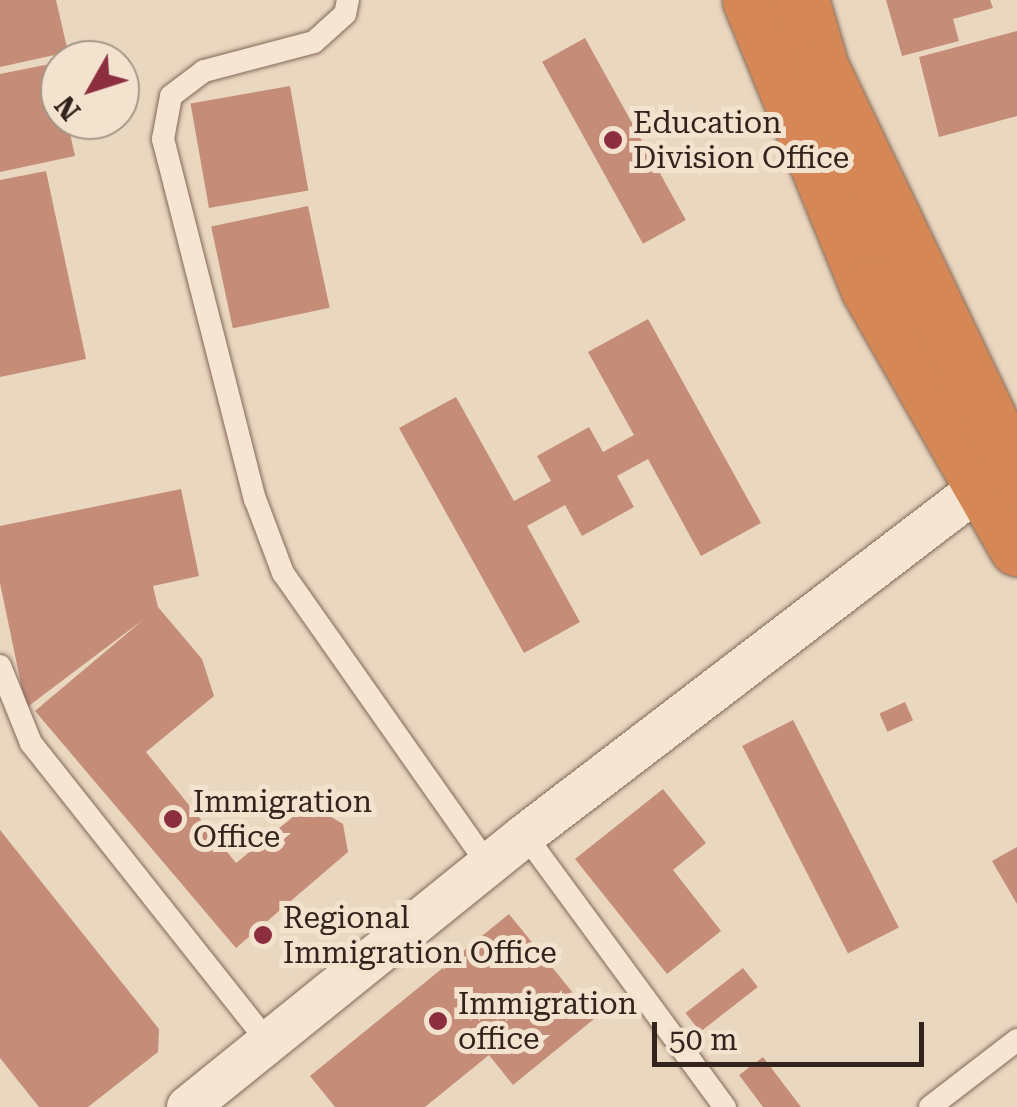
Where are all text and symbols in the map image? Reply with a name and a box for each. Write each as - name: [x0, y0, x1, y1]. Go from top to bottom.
- north arrow: [40, 40, 140, 140]
- text: N: [48, 89, 87, 127]
- place label: Education Division Office: [633, 105, 849, 176]
- marker: Education Division Office: [602, 129, 624, 151]
- place label: Immigration Office: [193, 784, 372, 854]
- marker: Immigration Office: [162, 808, 184, 830]
- place label: Regional Immigration Office: [283, 900, 557, 970]
- marker: Regional Immigration Office: [252, 924, 274, 946]
- place label: Immigration office: [458, 986, 637, 1056]
- scale bar: [657, 1002, 930, 1064]
- marker: Immigration office: [427, 1010, 449, 1032]
- text: 50 m: [669, 1022, 738, 1057]

